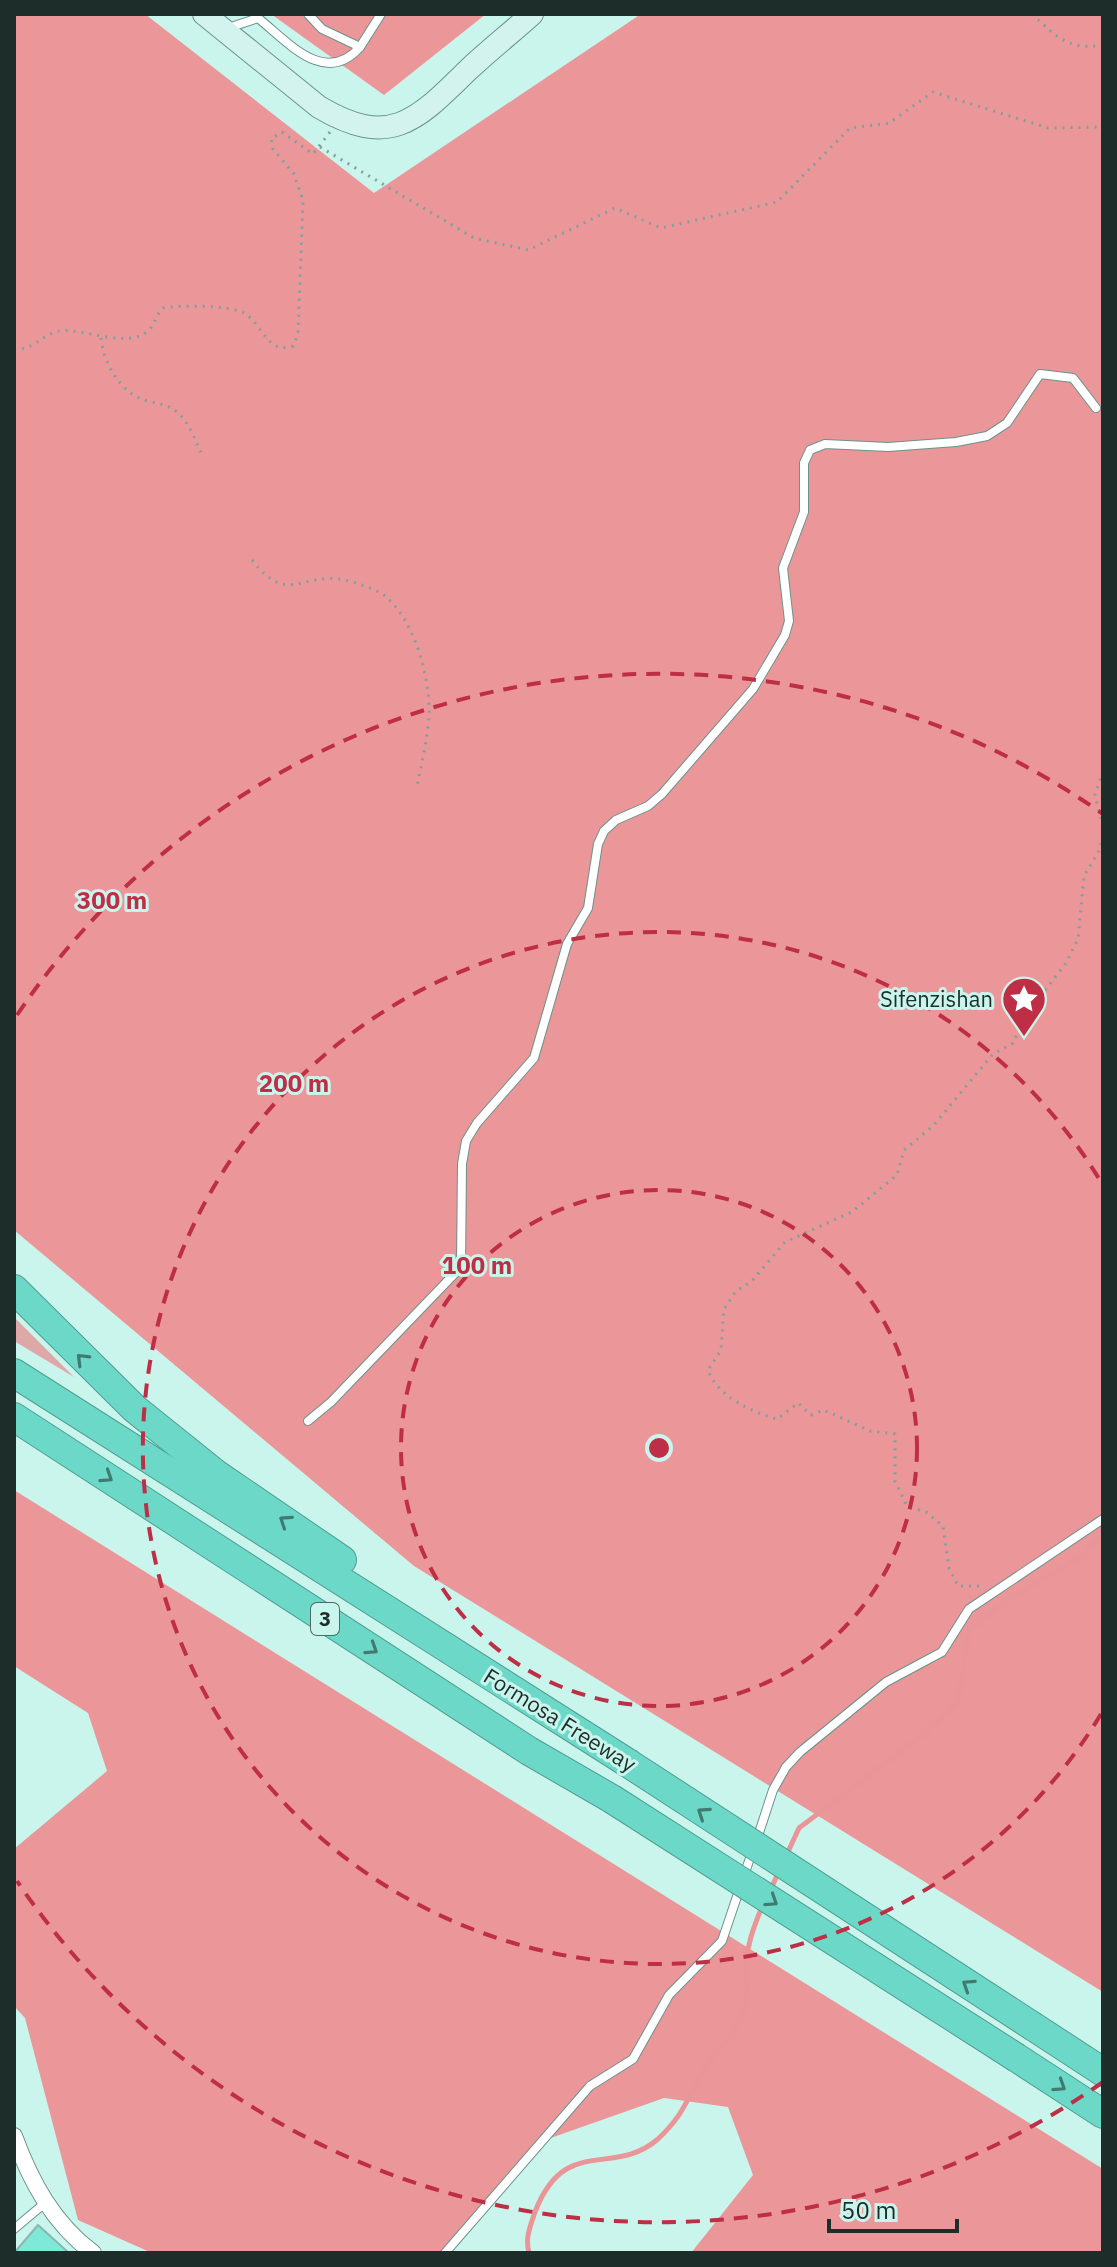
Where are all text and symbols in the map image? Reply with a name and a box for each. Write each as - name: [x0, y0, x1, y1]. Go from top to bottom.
- text: 300 m: [77, 884, 147, 916]
- place icon: Sifenzishan: [1000, 975, 1048, 1038]
- place label: Sifenzishan: [880, 984, 993, 1013]
- text: 200 m: [259, 1067, 329, 1099]
- text: 100 m: [442, 1249, 512, 1281]
- one-way arrow: [77, 1353, 91, 1368]
- centre of rings: [645, 1434, 673, 1462]
- one-way arrow: [98, 1467, 112, 1482]
- one-way arrow: [279, 1516, 293, 1531]
- road number: 3: [311, 1603, 339, 1635]
- one-way arrow: [363, 1639, 377, 1654]
- street label: Formosa Freeway: [479, 1661, 642, 1778]
- one-way arrow: [697, 1808, 711, 1823]
- one-way arrow: [763, 1892, 778, 1907]
- one-way arrow: [962, 1980, 977, 1995]
- one-way arrow: [1051, 2076, 1066, 2091]
- scale bar: [829, 2183, 957, 2233]
- text: 50 m: [841, 2194, 896, 2226]

